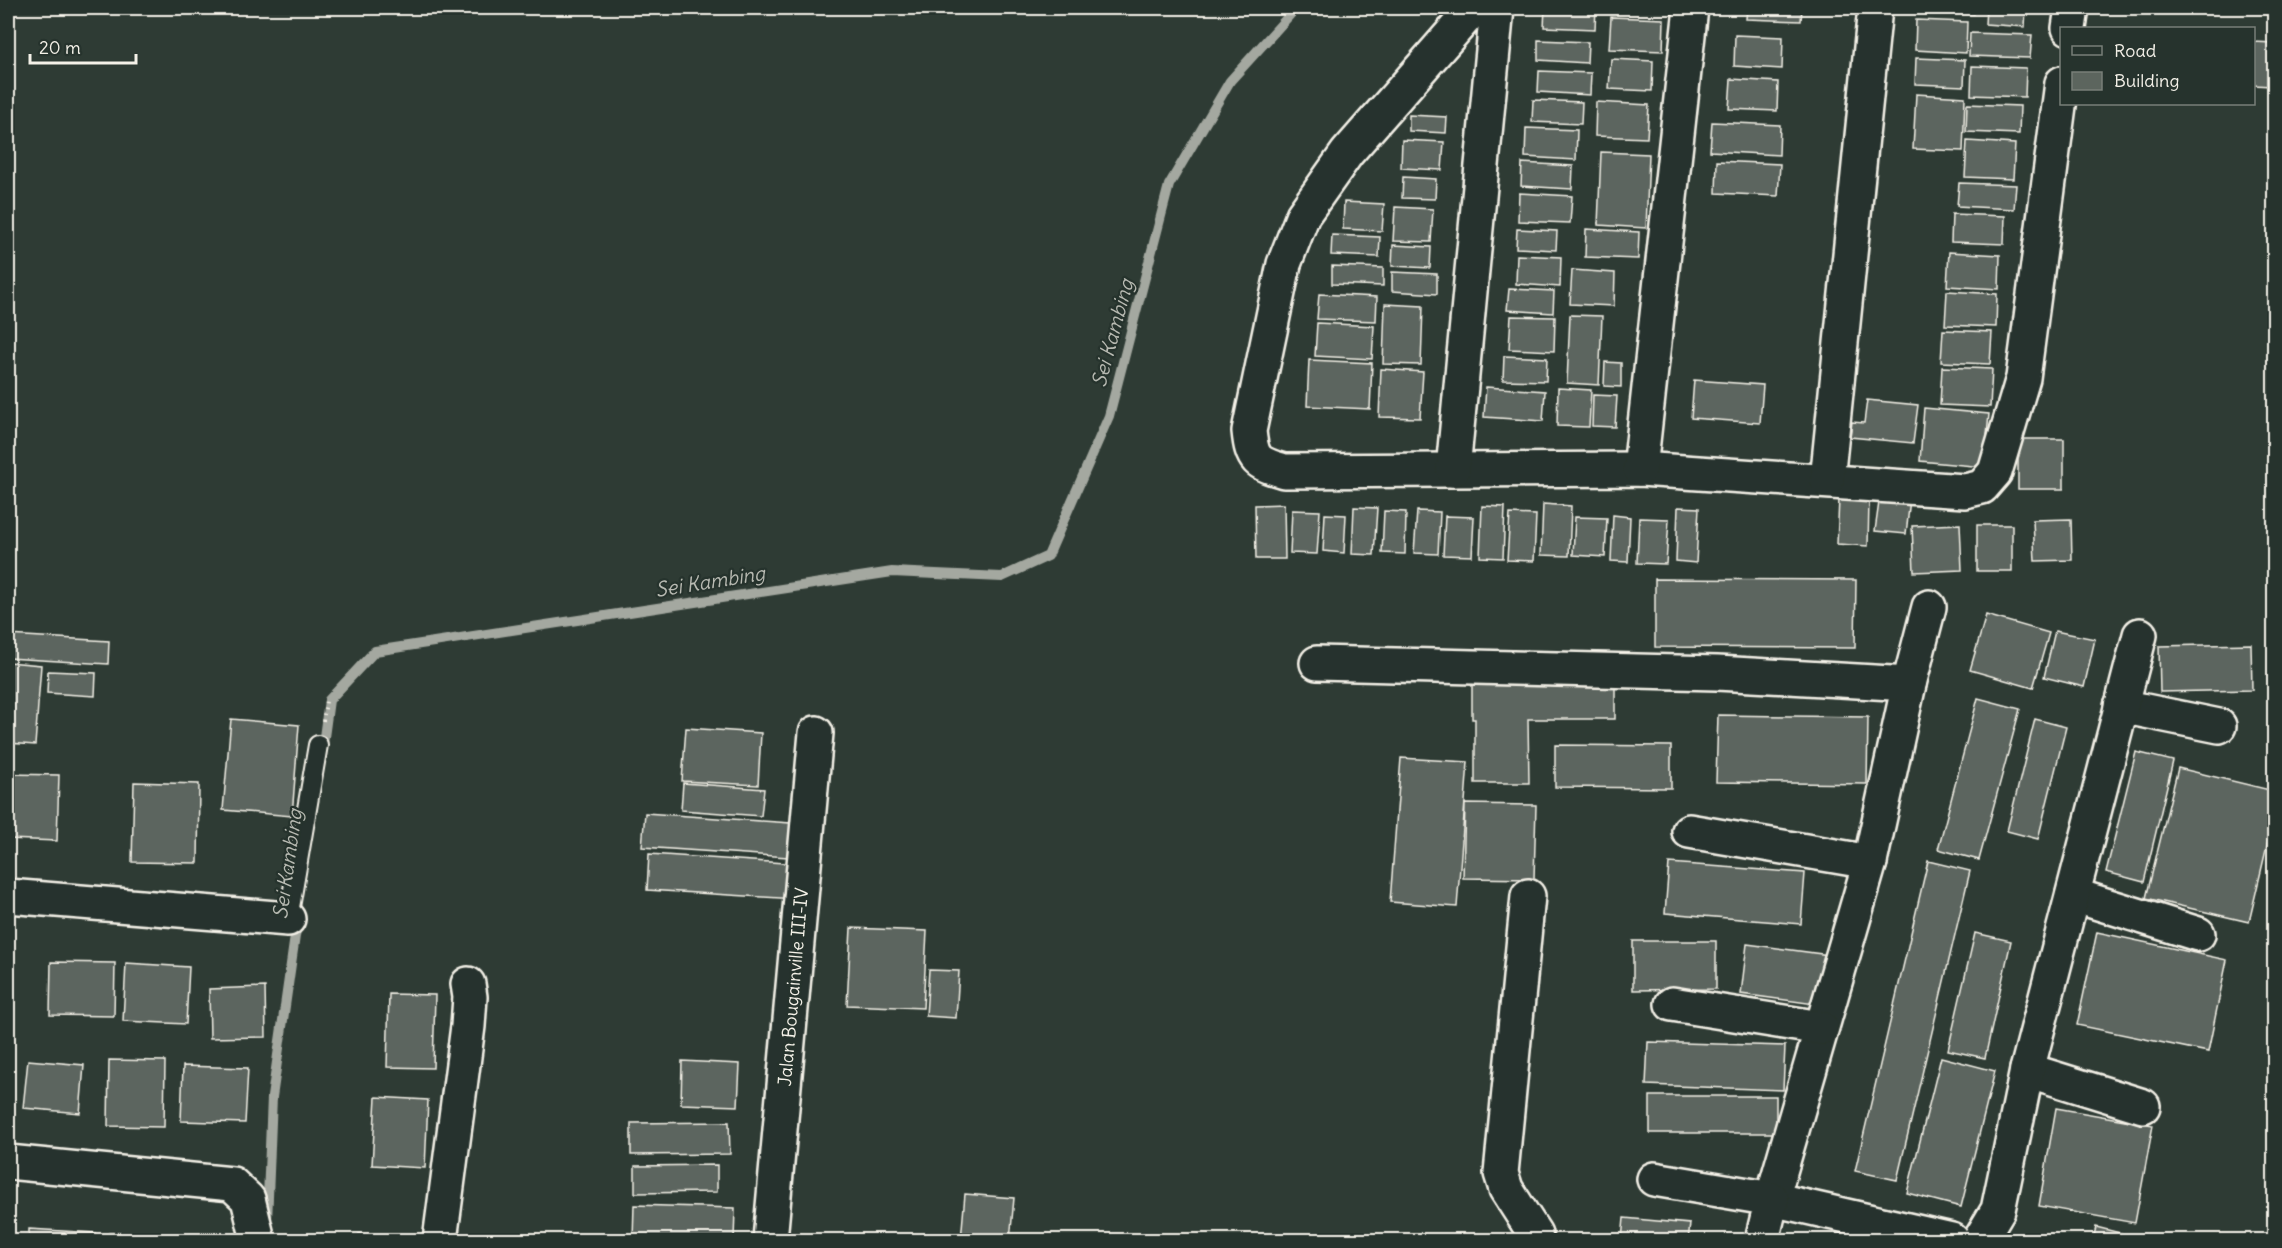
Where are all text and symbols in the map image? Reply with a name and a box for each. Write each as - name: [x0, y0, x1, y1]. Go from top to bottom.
- scale bar: [30, 27, 136, 65]
- legend: [2060, 27, 2255, 105]
- text: 20 m: [39, 36, 81, 59]
- text: Road: [2114, 39, 2157, 62]
- text: Building: [2114, 69, 2179, 92]
- water label: Sei Kambing: [1086, 275, 1139, 390]
- water label: Sei Kambing: [653, 560, 768, 602]
- water label: Sei Kambing: [267, 806, 307, 920]
- street label: Jalan Bougainville III-IV: [773, 887, 813, 1087]

